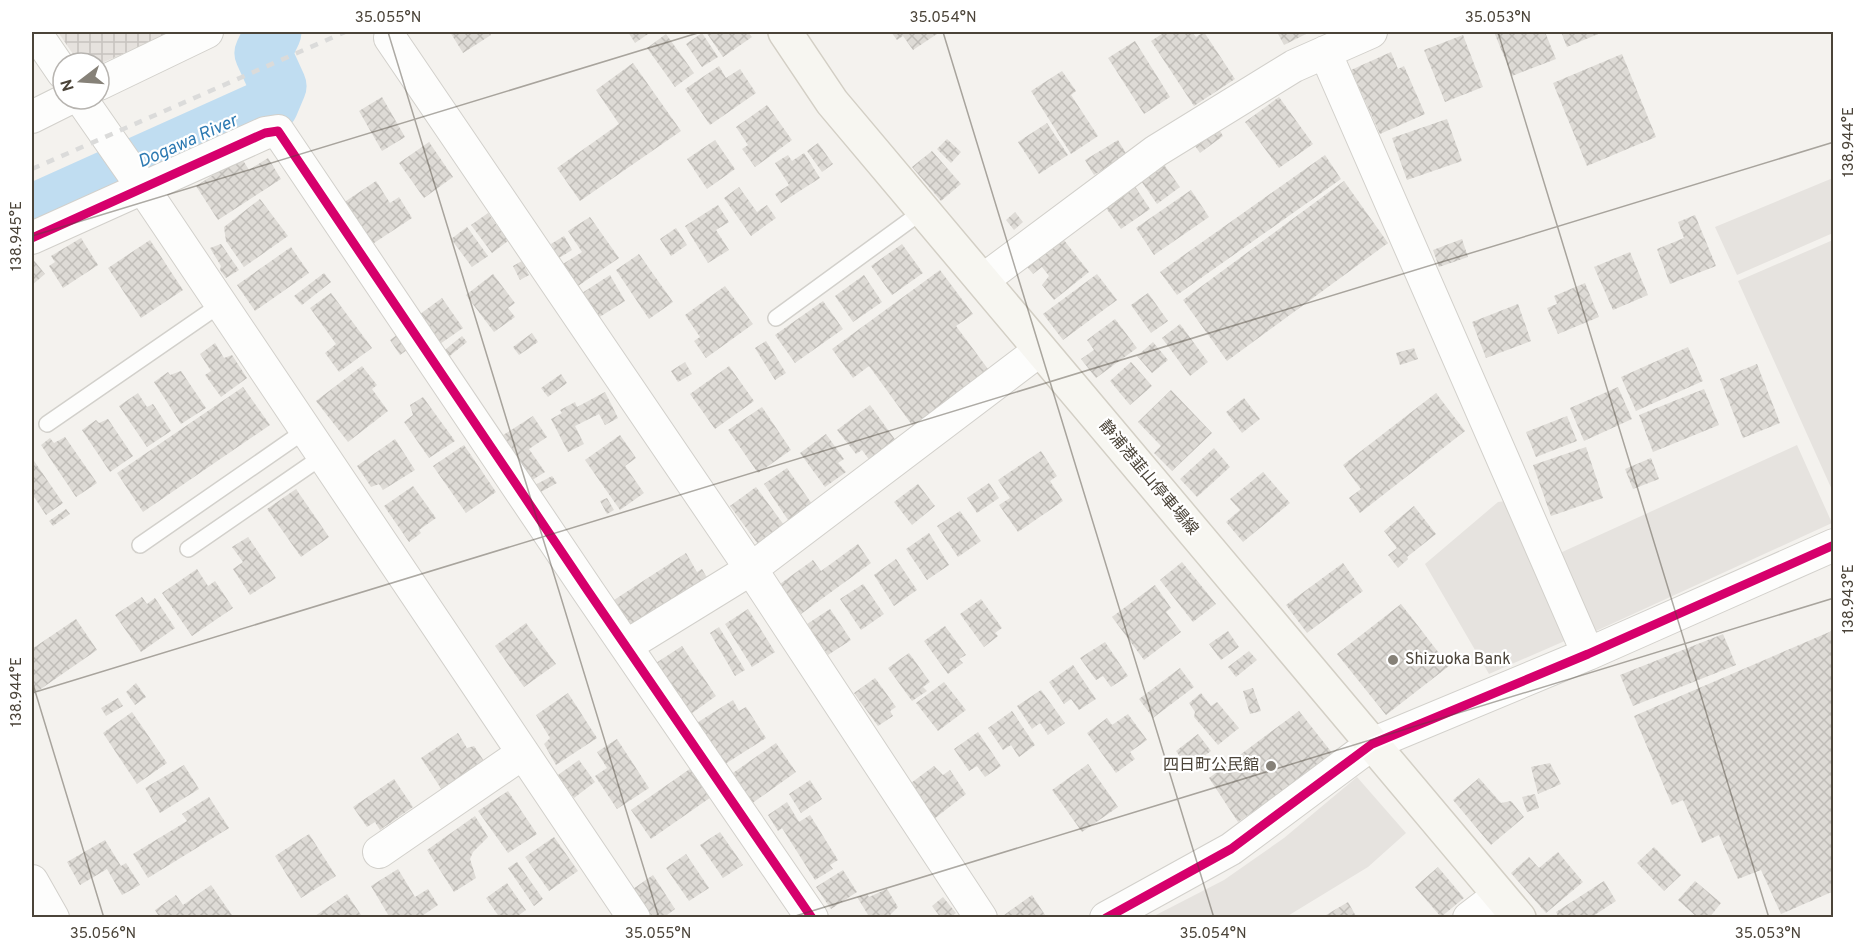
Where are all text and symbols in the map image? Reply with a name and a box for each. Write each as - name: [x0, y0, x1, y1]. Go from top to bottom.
- text: 35.055°N: [355, 9, 421, 28]
- text: 35.054°N: [909, 9, 977, 28]
- text: 35.053°N: [1465, 9, 1531, 28]
- north arrow: [51, 51, 111, 111]
- text: N: [57, 76, 80, 93]
- text: 138.944°E: [1840, 107, 1859, 177]
- water label: Dogawa River: [135, 109, 243, 174]
- text: 138.945°E: [8, 201, 27, 271]
- street label: 静浦港韮山停車場線: [1094, 416, 1202, 540]
- text: 138.943°E: [1840, 564, 1859, 634]
- place label: Shizuoka Bank: [1405, 650, 1511, 670]
- marker: Shizuoka Bank: [1386, 653, 1400, 667]
- text: 138.944°E: [8, 657, 27, 727]
- place label: 四日町公民館: [1163, 756, 1259, 776]
- marker: 四日町公民館: [1264, 759, 1278, 773]
- text: 35.056°N: [70, 925, 136, 944]
- text: 35.055°N: [625, 925, 691, 944]
- text: 35.054°N: [1179, 925, 1247, 944]
- text: 35.053°N: [1735, 925, 1801, 944]

